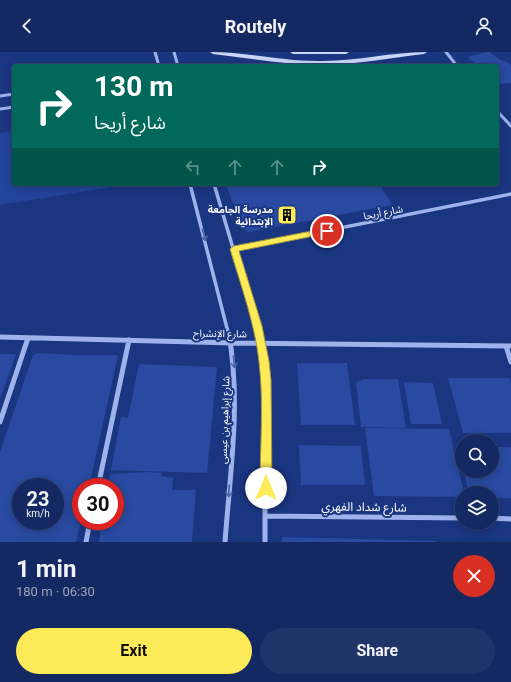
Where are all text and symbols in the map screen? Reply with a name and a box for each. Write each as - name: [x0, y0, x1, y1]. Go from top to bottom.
- icon: back: [16, 15, 38, 37]
- icon: person: [473, 15, 495, 37]
- text: Routely: [225, 16, 286, 37]
- text: 130 m: [94, 70, 173, 103]
- icon: right: [28, 80, 80, 132]
- text: شارع أريحا: [94, 112, 166, 133]
- icon: left: [182, 156, 204, 178]
- icon: ahead: [224, 156, 246, 178]
- icon: ahead: [266, 156, 288, 178]
- icon: right: [308, 156, 330, 178]
- street label: شارع أريحا: [362, 203, 404, 224]
- place label: مدرسة الجامعة الإبتدائية: [208, 204, 273, 228]
- building icon: مدرسة الجامعة الإبتدائية: [276, 204, 298, 226]
- pin: [310, 214, 344, 248]
- icon: arrive: [316, 220, 338, 242]
- one-way arrow: [201, 228, 208, 241]
- street label: شارع الإنشراح: [193, 328, 247, 341]
- one-way arrow: [230, 355, 237, 368]
- street label: شارع إبراهيم بن عيسى: [217, 376, 234, 464]
- map controls: [455, 434, 499, 530]
- button: search: [455, 434, 499, 478]
- position arrow: [245, 467, 287, 509]
- speed limit sign: 30: [72, 478, 124, 530]
- one-way arrow: [225, 484, 232, 497]
- button: layers: [455, 486, 499, 530]
- text: 23: [27, 487, 49, 511]
- street label: شارع شداد الفهري: [321, 499, 407, 518]
- text: km/h: [26, 508, 50, 519]
- text: 1 min: [16, 555, 76, 583]
- button: close: [453, 555, 495, 597]
- text: 180 m · 06:30: [16, 584, 95, 599]
- button: Exit: [16, 628, 252, 674]
- button: Share: [260, 628, 495, 674]

